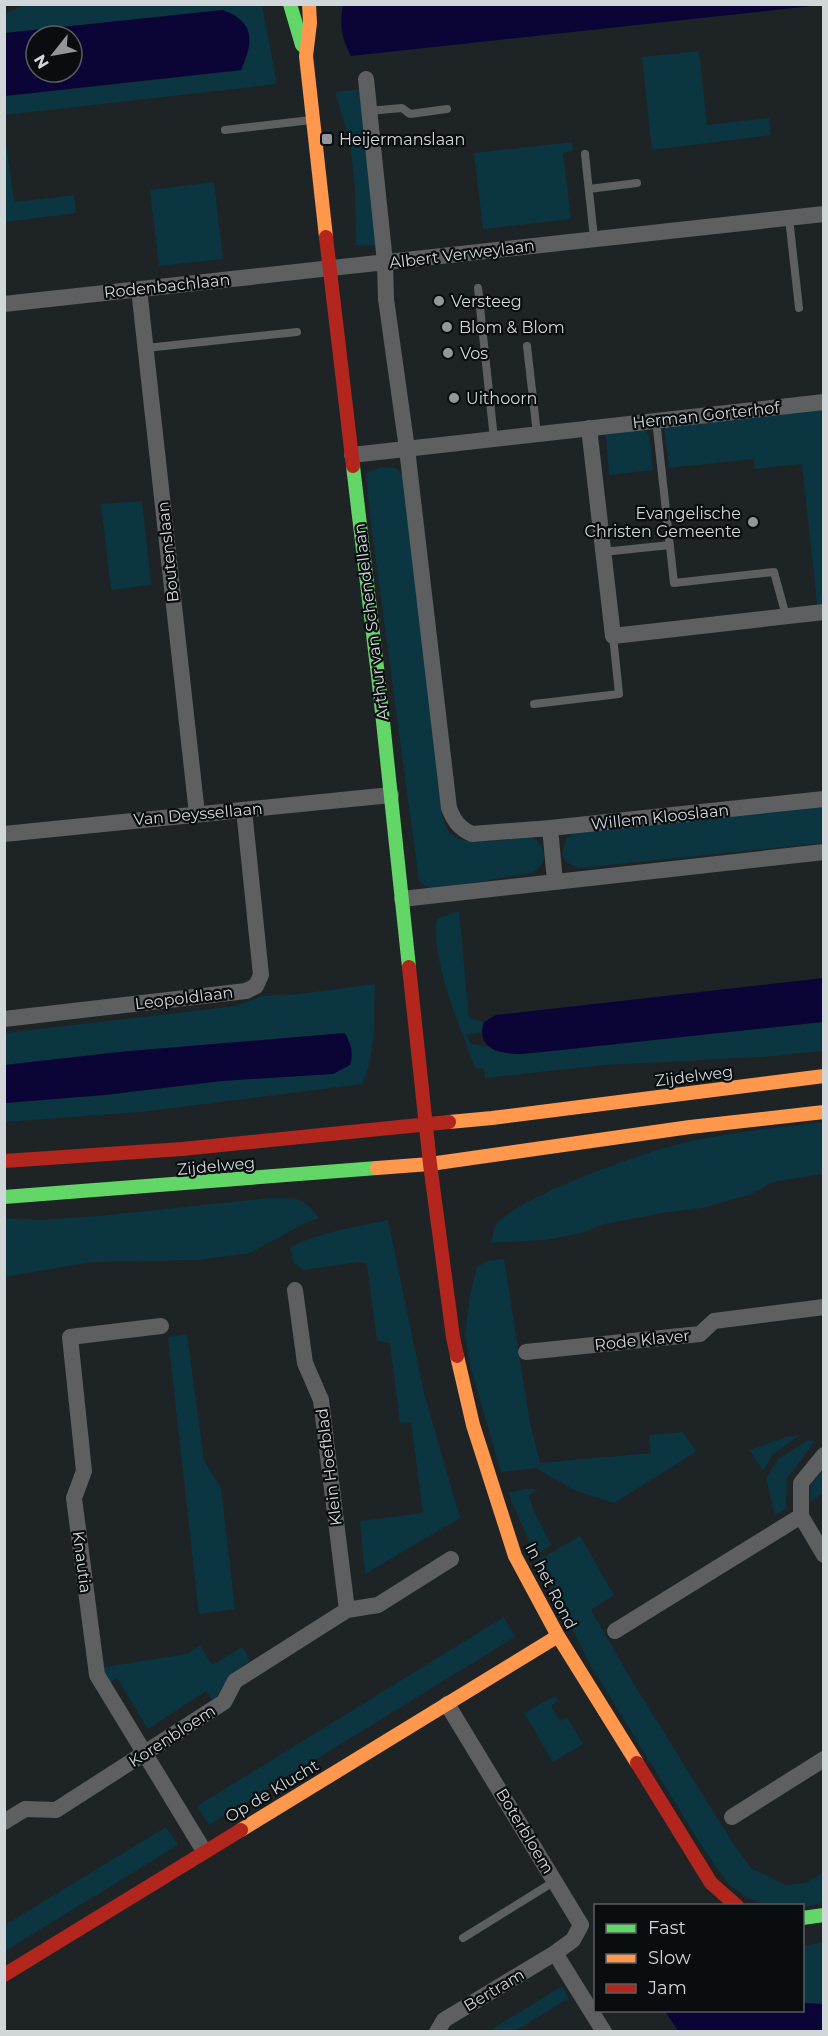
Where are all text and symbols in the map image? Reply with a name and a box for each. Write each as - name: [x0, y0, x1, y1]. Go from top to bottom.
- north arrow: [24, 24, 84, 84]
- text: N: [30, 51, 53, 72]
- place label: Heijermanslaan: [339, 130, 465, 149]
- marker: Heijermanslaan: [320, 132, 334, 146]
- street label: Albert Verweylaan: [388, 236, 536, 272]
- street label: Rodenbachlaan: [103, 270, 231, 302]
- place label: Versteeg: [451, 292, 522, 311]
- marker: Versteeg: [432, 294, 446, 308]
- place label: Blom & Blom: [459, 318, 565, 337]
- marker: Blom & Blom: [440, 320, 454, 334]
- place label: Vos: [460, 344, 488, 363]
- marker: Vos: [441, 346, 455, 360]
- place label: Uithoorn: [466, 389, 537, 408]
- marker: Uithoorn: [447, 391, 461, 405]
- street label: Herman Gorterhof: [631, 398, 781, 432]
- street label: Boutenslaan: [153, 501, 183, 603]
- place label: Evangelische Christen Gemeente: [585, 504, 741, 541]
- marker: Evangelische Christen Gemeente: [746, 515, 760, 529]
- street label: Arthur van Schendellaan: [349, 522, 393, 722]
- street label: Van Deyssellaan: [133, 799, 263, 829]
- street label: Willem Klooslaan: [590, 800, 730, 834]
- street label: Leopoldlaan: [134, 983, 234, 1013]
- street label: Zijdelweg: [654, 1062, 734, 1090]
- street label: Zijdelweg: [176, 1153, 256, 1179]
- street label: Rode Klaver: [593, 1326, 691, 1354]
- street label: Klein Hoefblad: [312, 1407, 346, 1527]
- street label: Knautia: [69, 1530, 95, 1594]
- street label: In het Rond: [521, 1540, 581, 1632]
- street label: Korenbloem: [125, 1701, 219, 1771]
- street label: Op de Klucht: [222, 1755, 323, 1826]
- street label: Boterbloem: [492, 1785, 558, 1877]
- legend: [594, 1904, 804, 2012]
- text: Fast: [648, 1917, 686, 1939]
- text: Slow: [648, 1947, 691, 1969]
- street label: Bertram: [460, 1965, 528, 2015]
- text: Jam: [647, 1977, 687, 1999]

